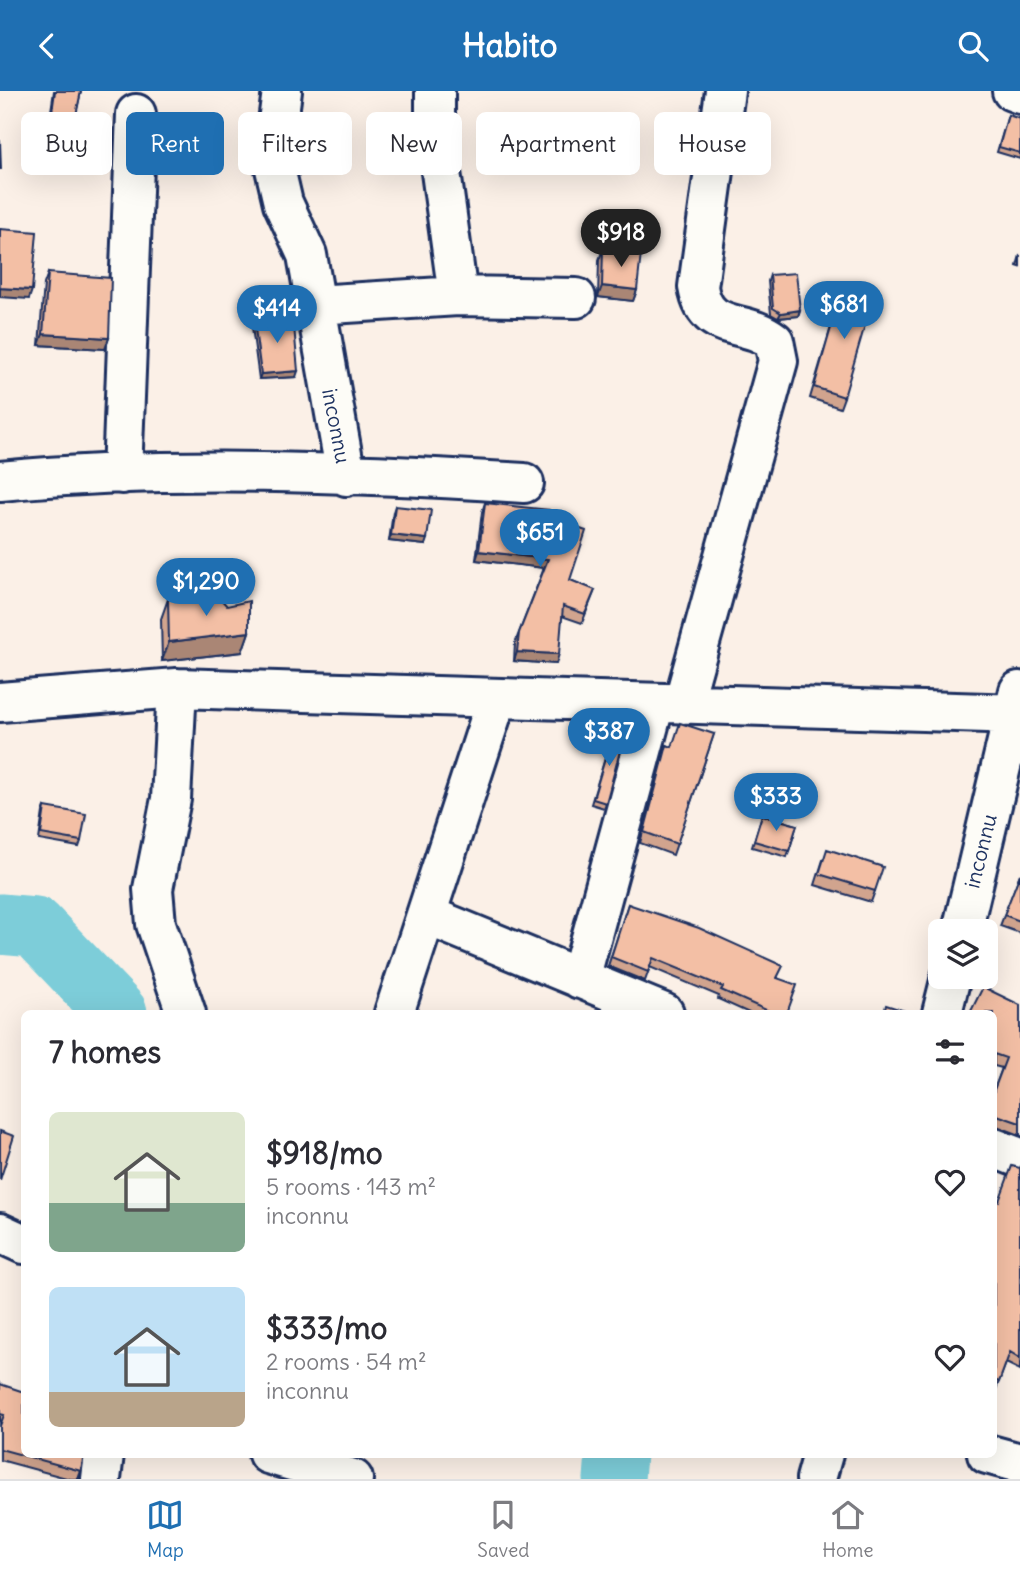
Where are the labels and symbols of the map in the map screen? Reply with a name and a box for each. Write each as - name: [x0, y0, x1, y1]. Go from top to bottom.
- pin: $918: [580, 209, 662, 269]
- pin: $681: [803, 281, 885, 341]
- pin: $414: [236, 285, 318, 345]
- street label: inconnu: [316, 386, 357, 466]
- pin: $651: [499, 510, 581, 569]
- pin: $1,290: [149, 559, 263, 618]
- pin: $387: [568, 709, 650, 768]
- pin: $333: [735, 773, 817, 833]
- street label: inconnu: [958, 811, 1003, 891]

